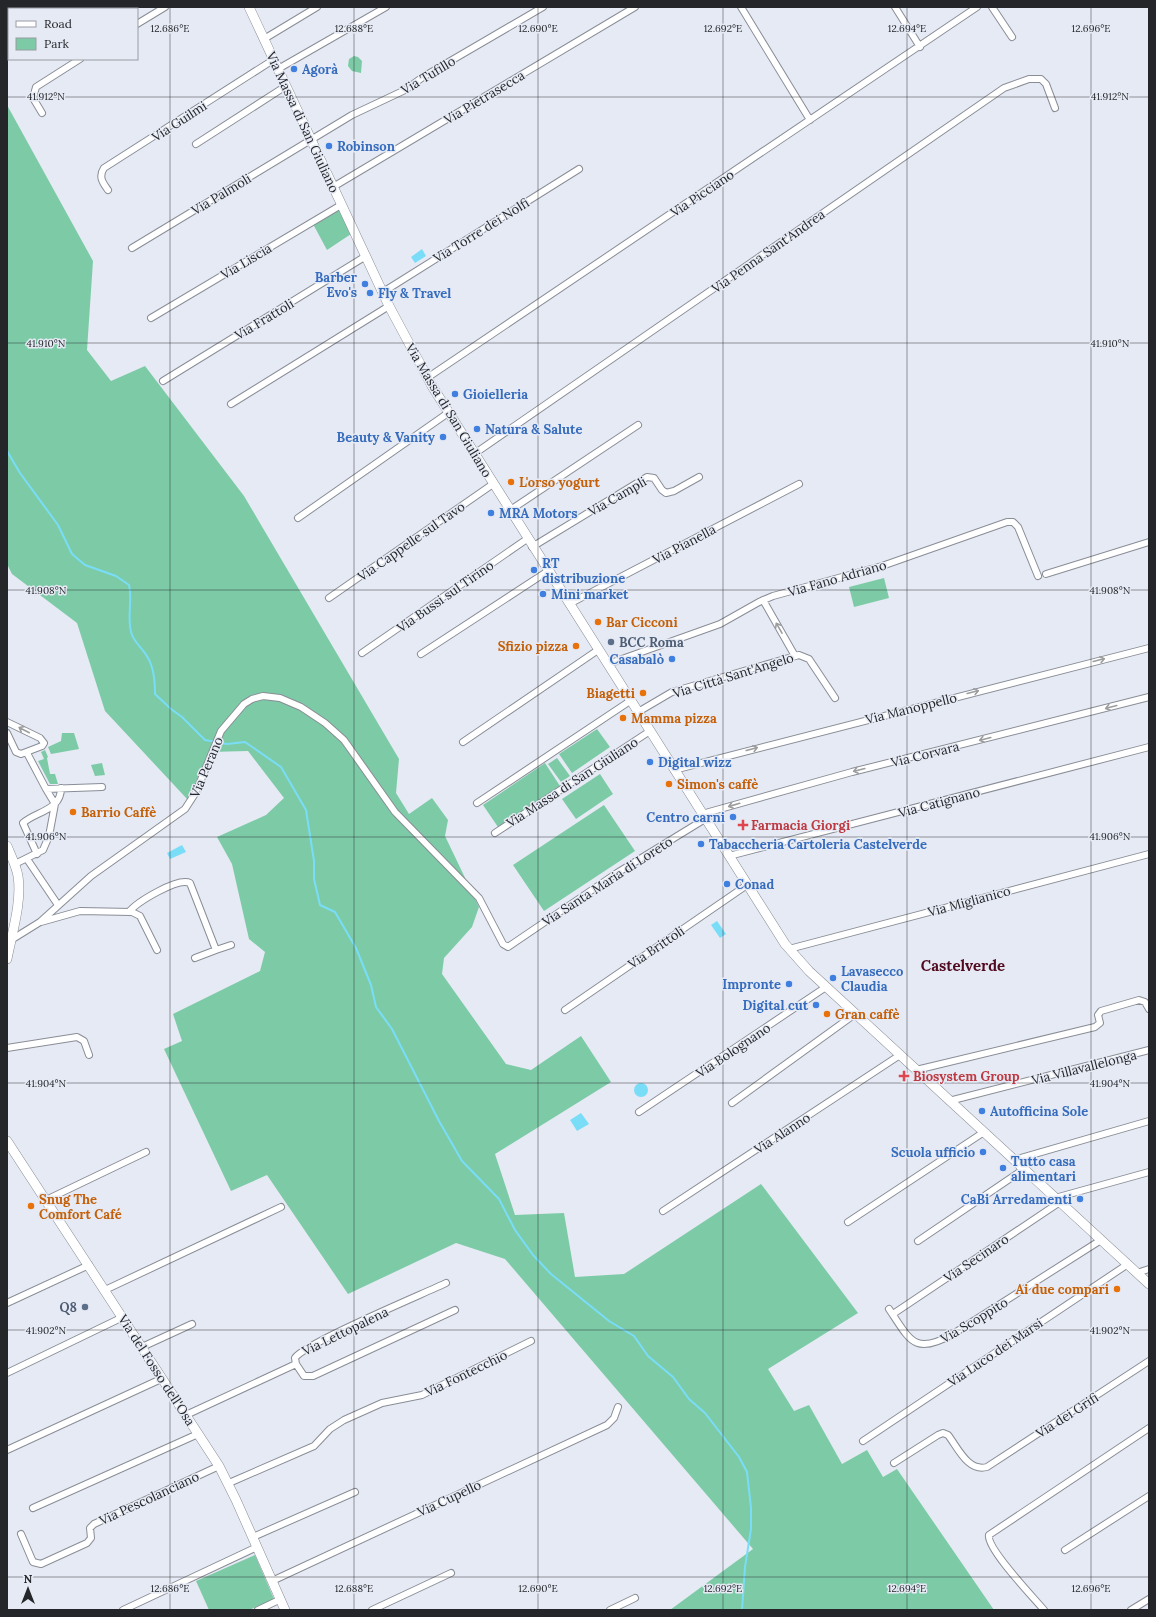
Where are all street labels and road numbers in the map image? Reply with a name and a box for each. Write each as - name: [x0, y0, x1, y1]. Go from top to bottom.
- street label: Via Massa di San Giuliano: [262, 48, 343, 196]
- street label: Via Tufillo: [397, 52, 459, 99]
- street label: Via Pietrasecca: [440, 66, 528, 129]
- street label: Via Guilmi: [148, 97, 210, 146]
- street label: Via Picciano: [666, 166, 738, 221]
- street label: Via Palmoli: [188, 170, 254, 219]
- street label: Via Torre dei Nolfi: [429, 194, 532, 267]
- street label: Via Penna Sant'Andrea: [707, 206, 829, 298]
- street label: Via Liscia: [217, 239, 275, 284]
- street label: Via Frattoli: [231, 295, 297, 344]
- street label: Via Massa di San Giuliano: [401, 339, 496, 481]
- street label: Via Campli: [584, 473, 650, 520]
- street label: Via Cappelle sul Tavo: [353, 498, 469, 585]
- street label: Via Pianella: [649, 521, 719, 569]
- street label: Via Bussi sul Tirino: [393, 556, 497, 637]
- street label: Via Fano Adriano: [785, 556, 889, 601]
- street label: Via Città Sant'Angelo: [670, 649, 796, 702]
- street label: Via Manoppello: [863, 689, 959, 728]
- street label: Via Massa di San Giuliano: [502, 733, 642, 832]
- street label: Via Perano: [186, 734, 227, 801]
- street label: Via Corvara: [888, 738, 961, 771]
- street label: Via Catignano: [896, 783, 982, 822]
- street label: Via Santa Maria di Loreto: [538, 833, 676, 931]
- street label: Via Miglianico: [925, 882, 1013, 921]
- street label: Via Brittoli: [624, 922, 688, 973]
- street label: Via Bolognano: [692, 1019, 774, 1082]
- street label: Via Villavallelonga: [1029, 1046, 1139, 1089]
- street label: Via Alanno: [750, 1109, 814, 1158]
- street label: Via Secinaro: [940, 1230, 1012, 1287]
- street label: Via Scoppito: [936, 1293, 1012, 1348]
- street label: Via Lettopalena: [298, 1303, 391, 1360]
- street label: Via del Fosso dell'Osa: [114, 1311, 199, 1429]
- street label: Via Luco dei Marsi: [944, 1314, 1046, 1391]
- street label: Via Fontecchio: [421, 1346, 510, 1401]
- street label: Via dei Grifi: [1032, 1389, 1102, 1442]
- street label: Via Pescolanciano: [96, 1468, 202, 1529]
- street label: Via Cupello: [414, 1476, 484, 1521]

